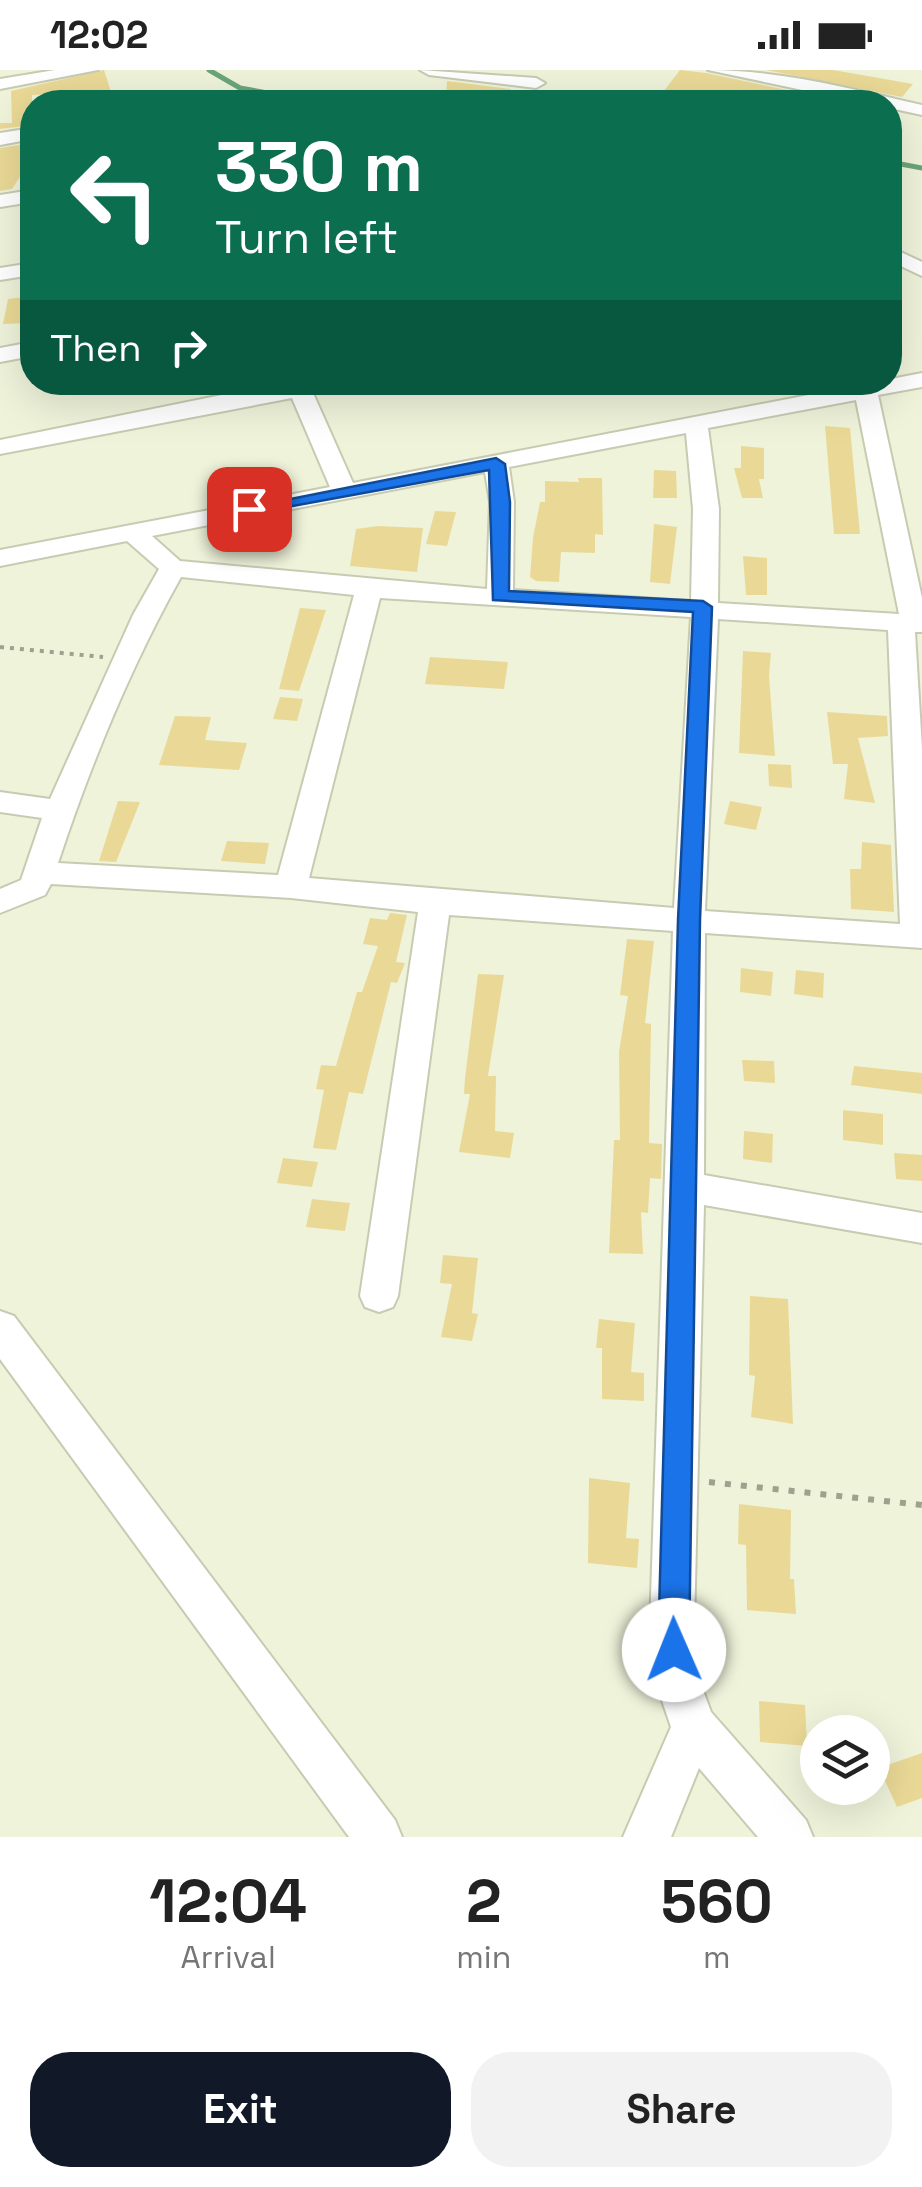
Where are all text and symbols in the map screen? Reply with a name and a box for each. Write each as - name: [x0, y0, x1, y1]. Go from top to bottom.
- text: 12:02: [50, 11, 148, 59]
- text: 330 m: [215, 122, 423, 211]
- icon: left: [50, 130, 180, 260]
- text: Turn left: [215, 209, 398, 266]
- icon: right: [161, 320, 216, 375]
- text: Then: [50, 324, 141, 372]
- pin: [207, 467, 292, 552]
- icon: arrive: [222, 482, 277, 537]
- position arrow: [622, 1598, 726, 1702]
- map controls: [800, 1715, 890, 1805]
- button: layers: [800, 1715, 890, 1805]
- text: 12:04: [149, 1863, 307, 1940]
- text: 2: [466, 1863, 502, 1940]
- text: 560: [661, 1863, 773, 1940]
- text: Arrival: [181, 1937, 276, 1977]
- text: min: [456, 1937, 511, 1977]
- text: m: [703, 1937, 730, 1977]
- button: Exit: [30, 2052, 451, 2167]
- button: Share: [471, 2052, 892, 2167]

